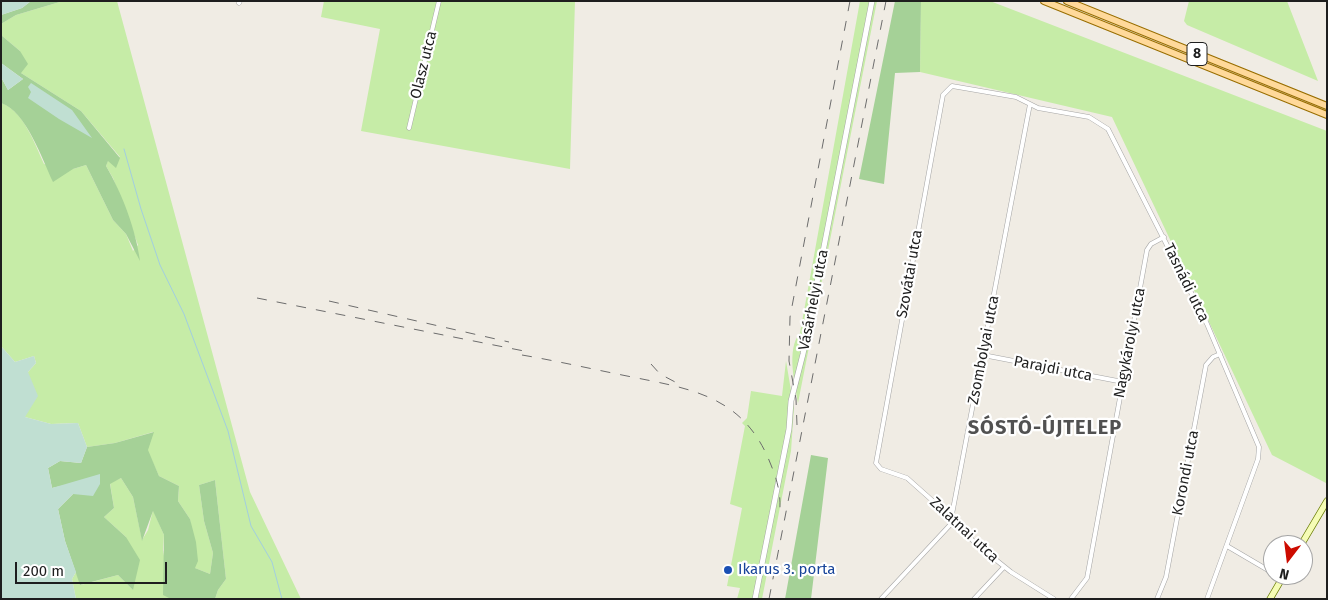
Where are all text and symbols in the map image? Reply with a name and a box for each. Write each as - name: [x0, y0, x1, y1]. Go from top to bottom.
- street label: Olasz utca: [407, 29, 441, 101]
- road number: 8: [1187, 42, 1207, 66]
- street label: Szovátai utca: [893, 228, 927, 320]
- street label: Tasnádi utca: [1159, 241, 1213, 325]
- street label: Vásárhelyi utca: [795, 248, 833, 352]
- street label: Nagykárolyi utca: [1110, 286, 1150, 400]
- street label: Zsombolyai utca: [965, 294, 1003, 406]
- street label: Parajdi utca: [1012, 353, 1094, 385]
- district label: SÓSTÓ-ÚJTELEP: [966, 416, 1124, 440]
- street label: Korondi utca: [1169, 429, 1203, 517]
- street label: Zalatnai utca: [926, 493, 1002, 567]
- north arrow: [1263, 535, 1313, 585]
- scale bar: [18, 552, 170, 584]
- place label: Ikarus 3. porta: [738, 561, 836, 579]
- text: 200 m: [23, 562, 64, 580]
- marker: Ikarus 3. porta: [722, 564, 734, 576]
- text: N: [1278, 565, 1291, 583]

